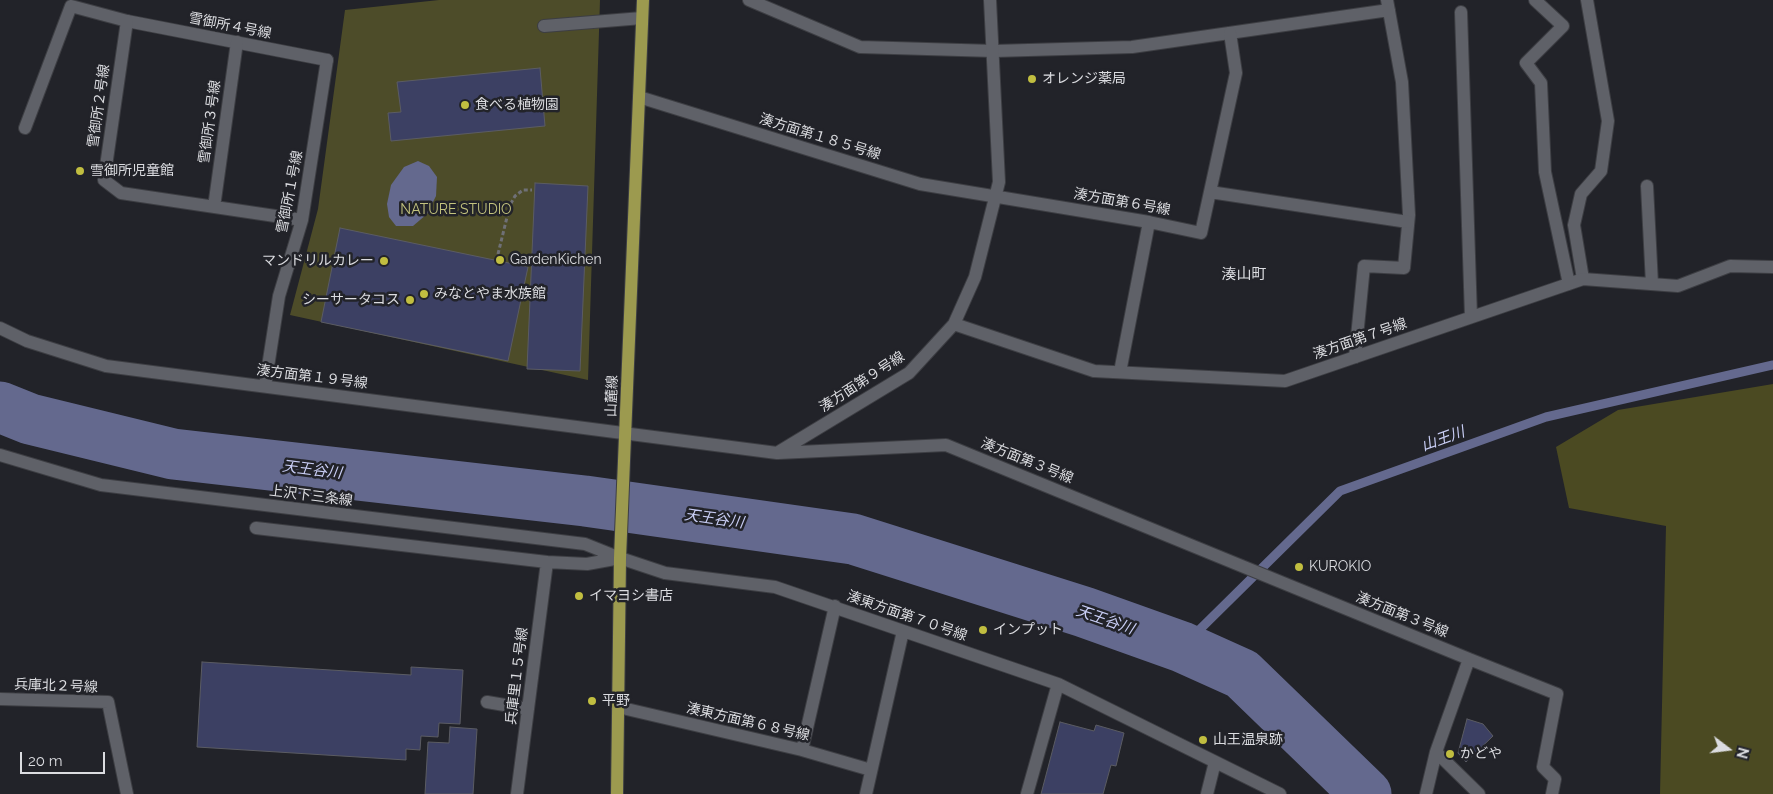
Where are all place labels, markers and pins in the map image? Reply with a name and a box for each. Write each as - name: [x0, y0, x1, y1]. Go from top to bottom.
- place label: オレンジ薬局: [1042, 71, 1126, 87]
- marker: オレンジ薬局: [1026, 73, 1038, 85]
- place label: 食べる植物園: [475, 97, 559, 113]
- marker: 食べる植物園: [459, 99, 471, 111]
- place label: 雪御所児童館: [90, 163, 174, 179]
- marker: 雪御所児童館: [74, 165, 86, 177]
- place label: GardenKichen: [510, 252, 602, 268]
- place label: マンドリルカレー: [262, 253, 374, 269]
- marker: GardenKichen: [494, 254, 506, 266]
- marker: マンドリルカレー: [378, 255, 390, 267]
- place label: みなとやま水族館: [434, 286, 546, 302]
- marker: みなとやま水族館: [418, 288, 430, 300]
- place label: シーサータコス: [302, 292, 400, 308]
- marker: シーサータコス: [404, 294, 416, 306]
- place label: KUROKIO: [1309, 559, 1371, 575]
- marker: KUROKIO: [1293, 561, 1305, 573]
- place label: イマヨシ書店: [589, 588, 673, 604]
- marker: イマヨシ書店: [573, 590, 585, 602]
- place label: インプット: [993, 622, 1063, 638]
- marker: インプット: [977, 624, 989, 636]
- place label: 平野: [602, 693, 630, 709]
- marker: 平野: [586, 695, 598, 707]
- place label: 山王温泉跡: [1213, 732, 1283, 748]
- marker: 山王温泉跡: [1197, 734, 1209, 746]
- place label: かどや: [1460, 746, 1502, 762]
- marker: かどや: [1444, 748, 1456, 760]

